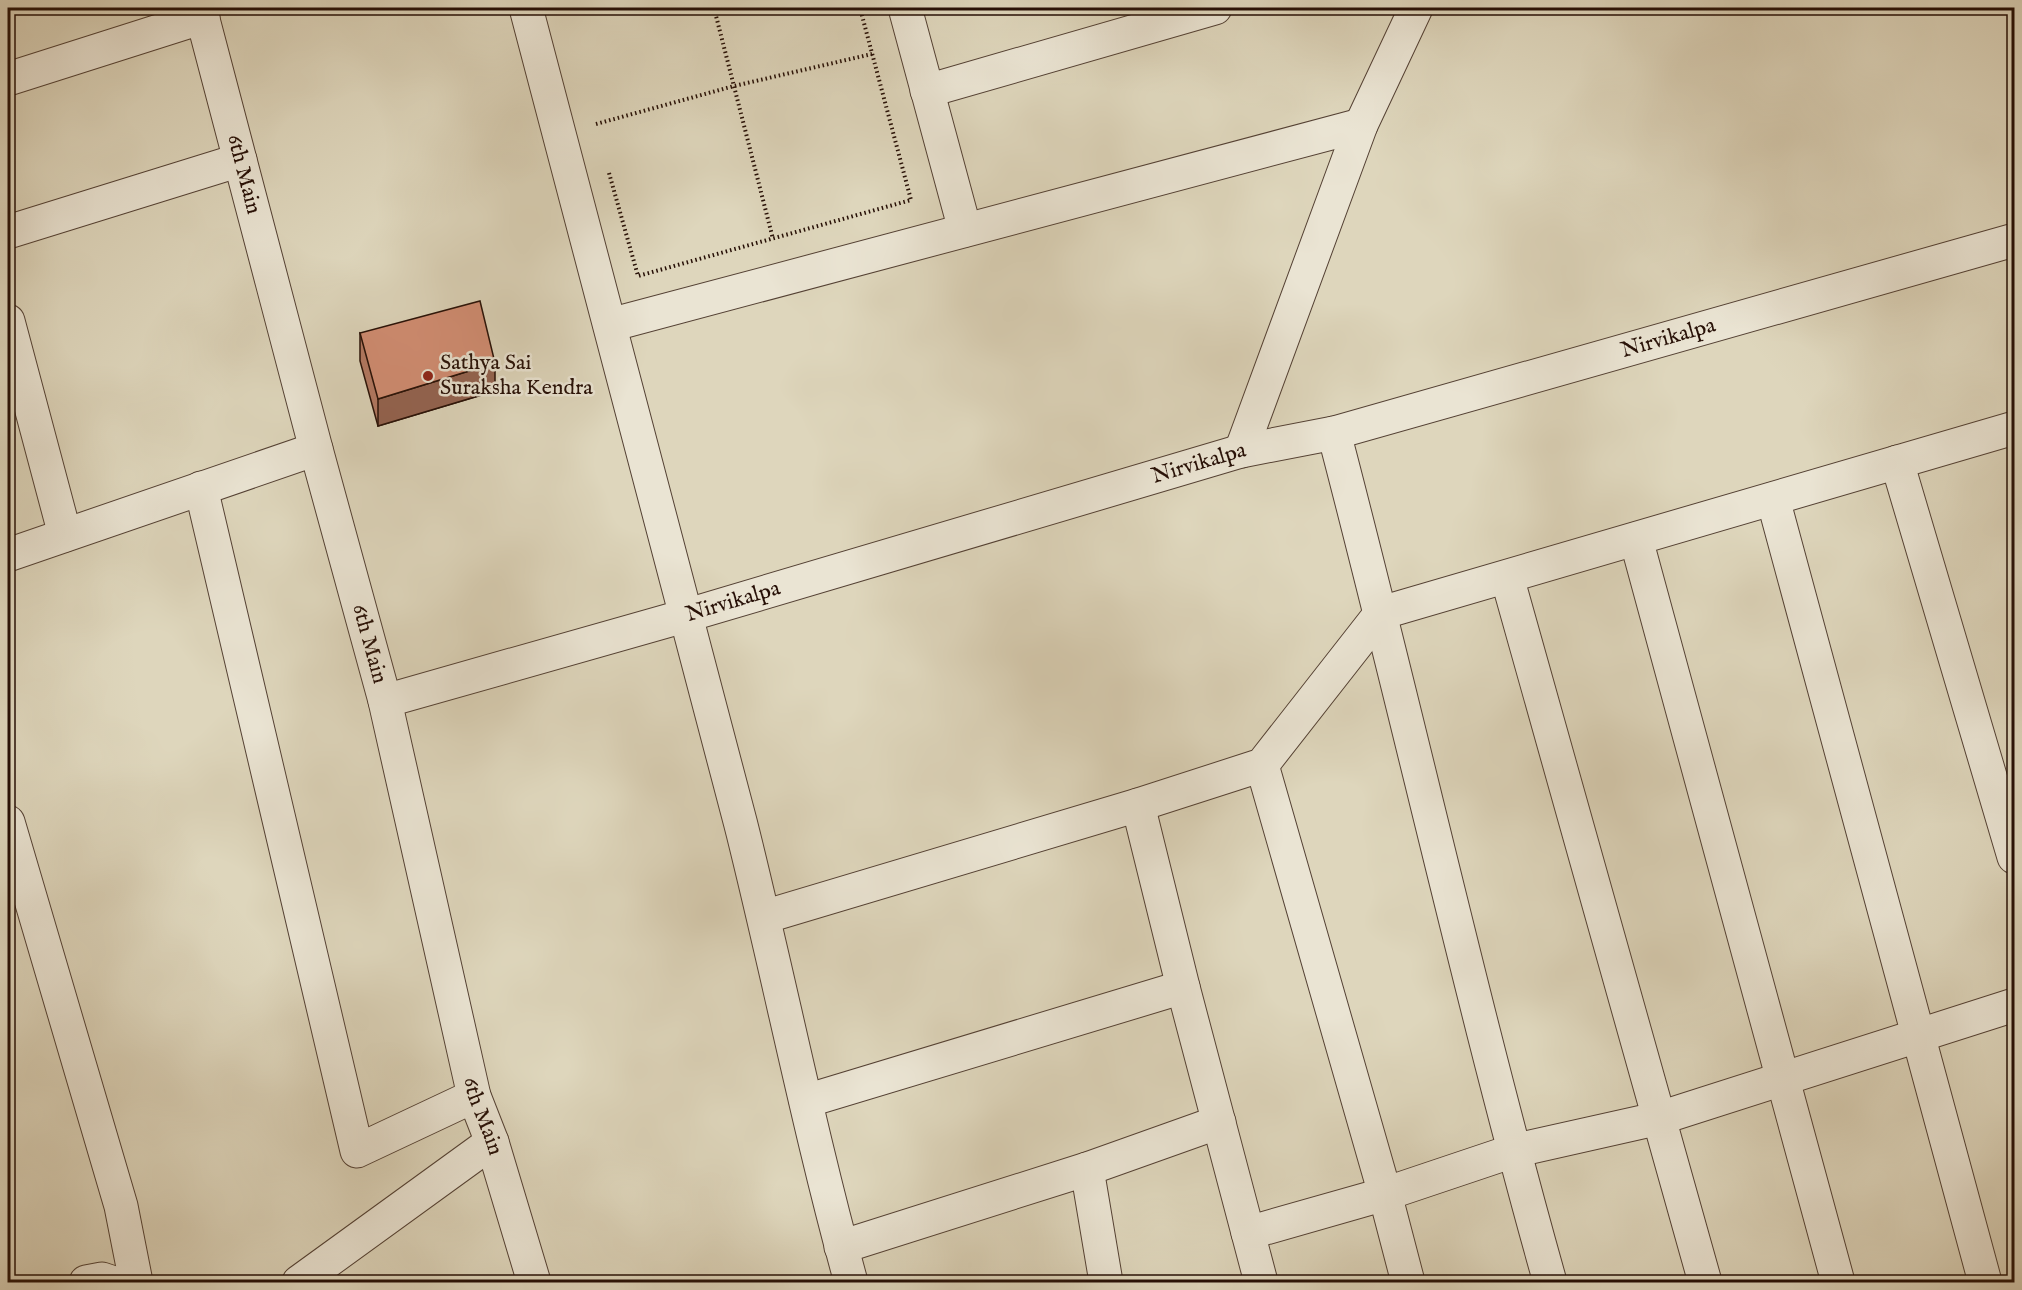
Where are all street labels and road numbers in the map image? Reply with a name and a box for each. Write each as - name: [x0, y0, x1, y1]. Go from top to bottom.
- street label: 6th Main: [220, 132, 268, 217]
- street label: Nirvikalpa: [1618, 311, 1719, 365]
- street label: Nirvikalpa: [1148, 436, 1249, 491]
- street label: Nirvikalpa: [682, 574, 784, 629]
- street label: 6th Main: [345, 601, 394, 687]
- street label: 6th Main: [456, 1075, 509, 1159]

